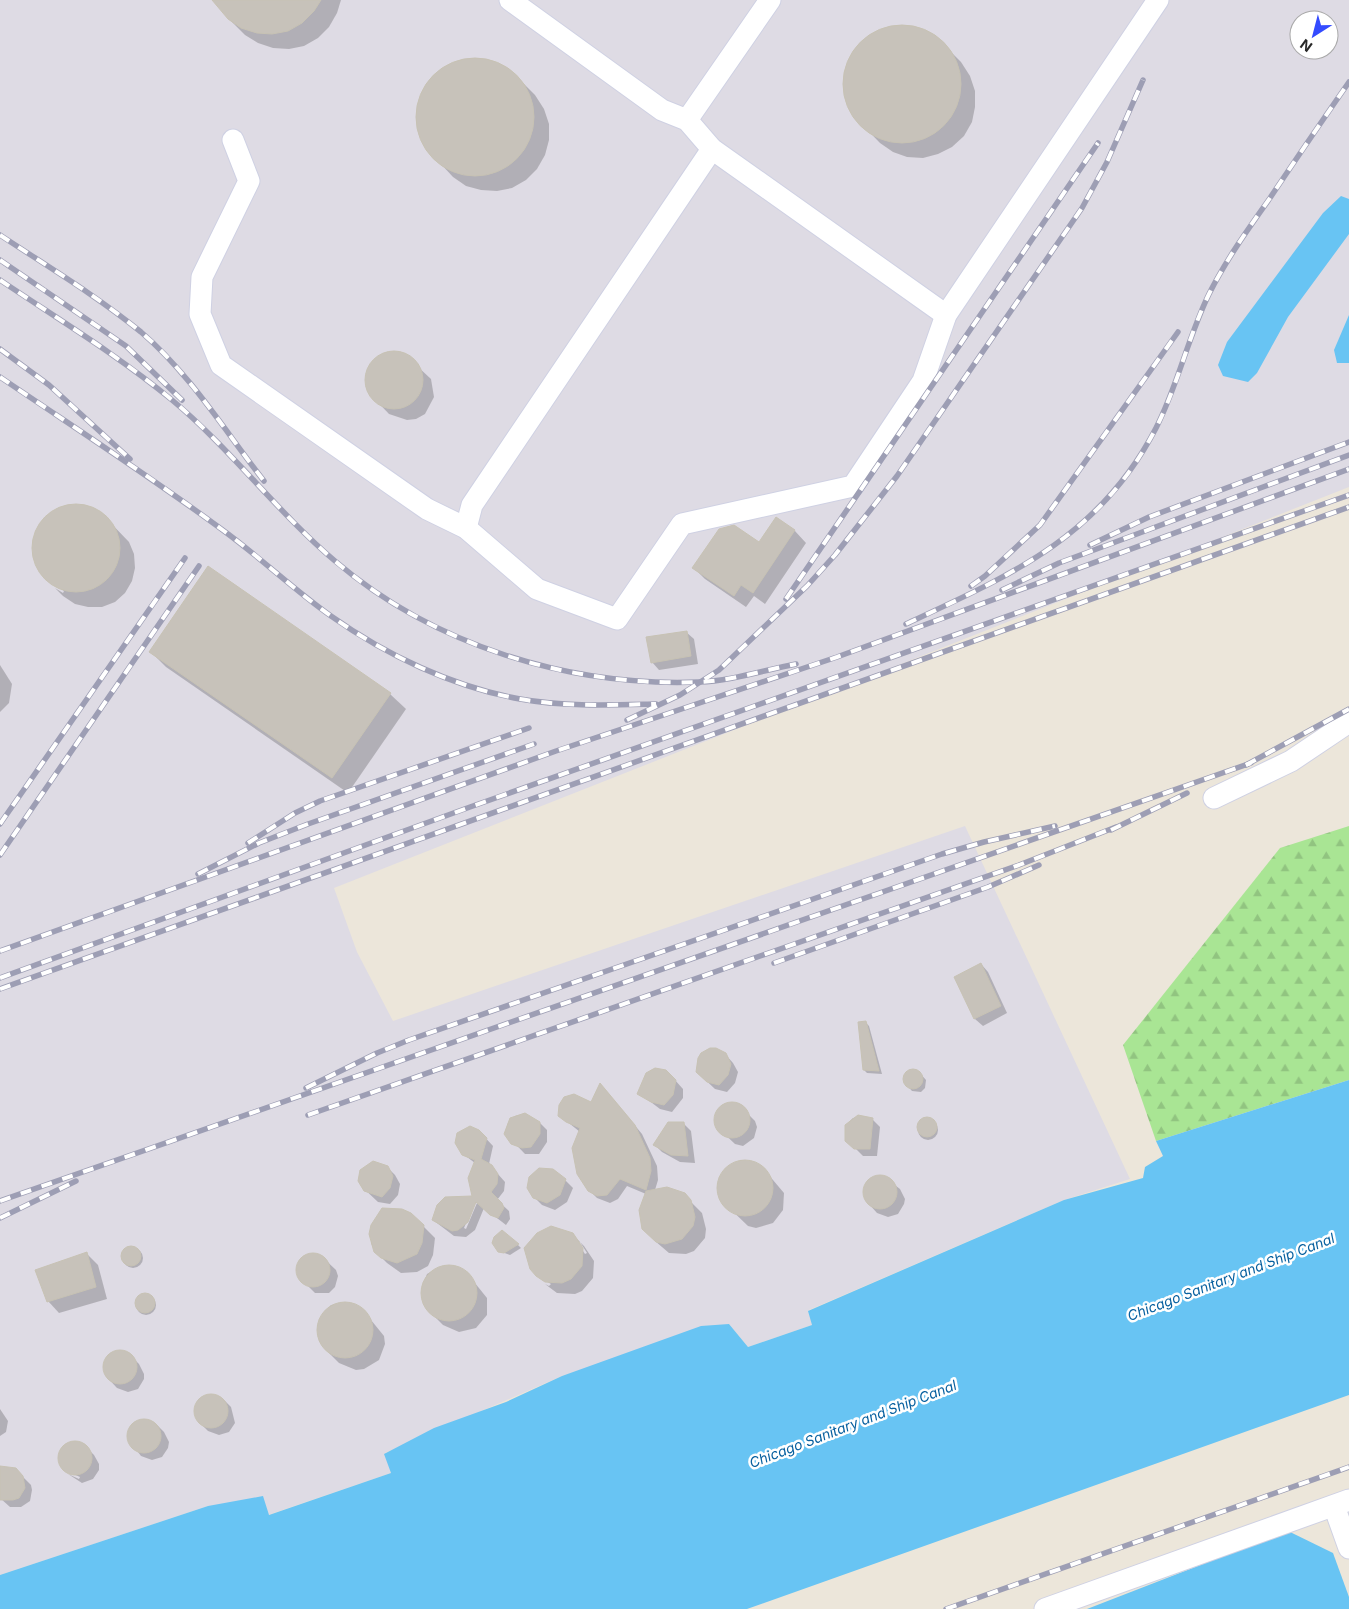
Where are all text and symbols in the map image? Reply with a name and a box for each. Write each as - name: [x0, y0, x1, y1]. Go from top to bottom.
- north arrow: [1289, 10, 1339, 60]
- text: N: [1297, 36, 1315, 56]
- water label: Chicago Sanitary and Ship Canal: [1125, 1229, 1337, 1324]
- water label: Chicago Sanitary and Ship Canal: [747, 1376, 959, 1471]

